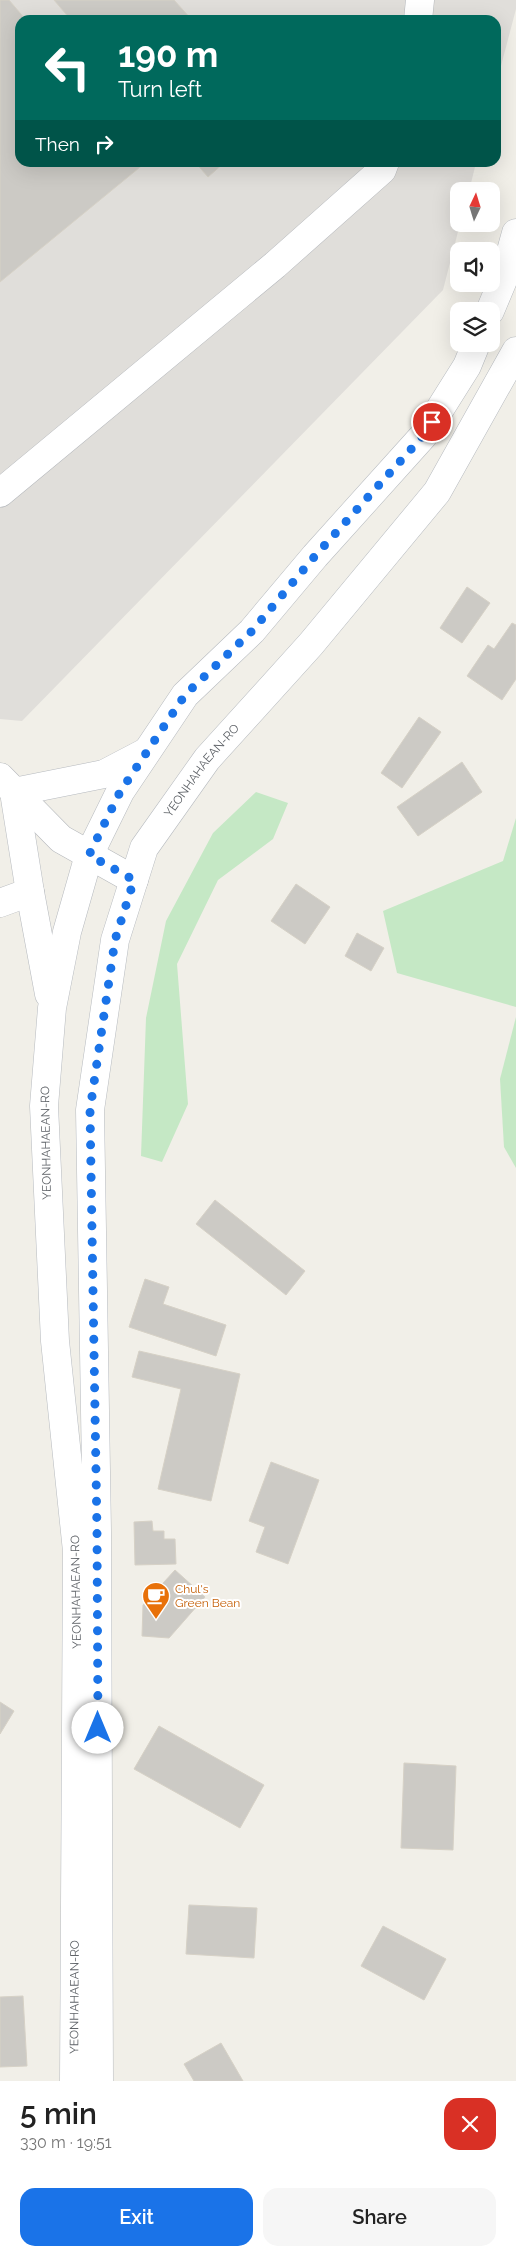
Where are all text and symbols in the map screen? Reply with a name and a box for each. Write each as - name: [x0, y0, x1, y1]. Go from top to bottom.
- text: 190 m: [118, 34, 218, 75]
- icon: left: [35, 35, 100, 100]
- text: Turn left: [118, 76, 202, 102]
- icon: right: [90, 130, 118, 158]
- text: Then: [35, 133, 80, 155]
- north arrow: [450, 182, 500, 232]
- map controls: [450, 182, 500, 352]
- button: sound: [450, 242, 500, 292]
- button: layers: [450, 302, 500, 352]
- pin: [411, 401, 453, 443]
- icon: arrive: [418, 408, 446, 436]
- street label: YEONHAHAEAN-RO: [161, 721, 242, 820]
- street label: YEONHAHAEAN-RO: [38, 1086, 54, 1200]
- street label: YEONHAHAEAN-RO: [68, 1535, 84, 1649]
- cafe icon: Chul's Green Bean: [141, 1581, 171, 1620]
- place label: Chul's Green Bean: [175, 1582, 240, 1610]
- position arrow: [71, 1701, 123, 1753]
- street label: YEONHAHAEAN-RO: [67, 1940, 82, 2054]
- text: 5 min: [20, 2096, 97, 2131]
- button: close: [444, 2098, 496, 2150]
- text: 330 m · 19:51: [20, 2133, 112, 2152]
- button: Exit: [20, 2188, 253, 2246]
- button: Share: [263, 2188, 496, 2246]

